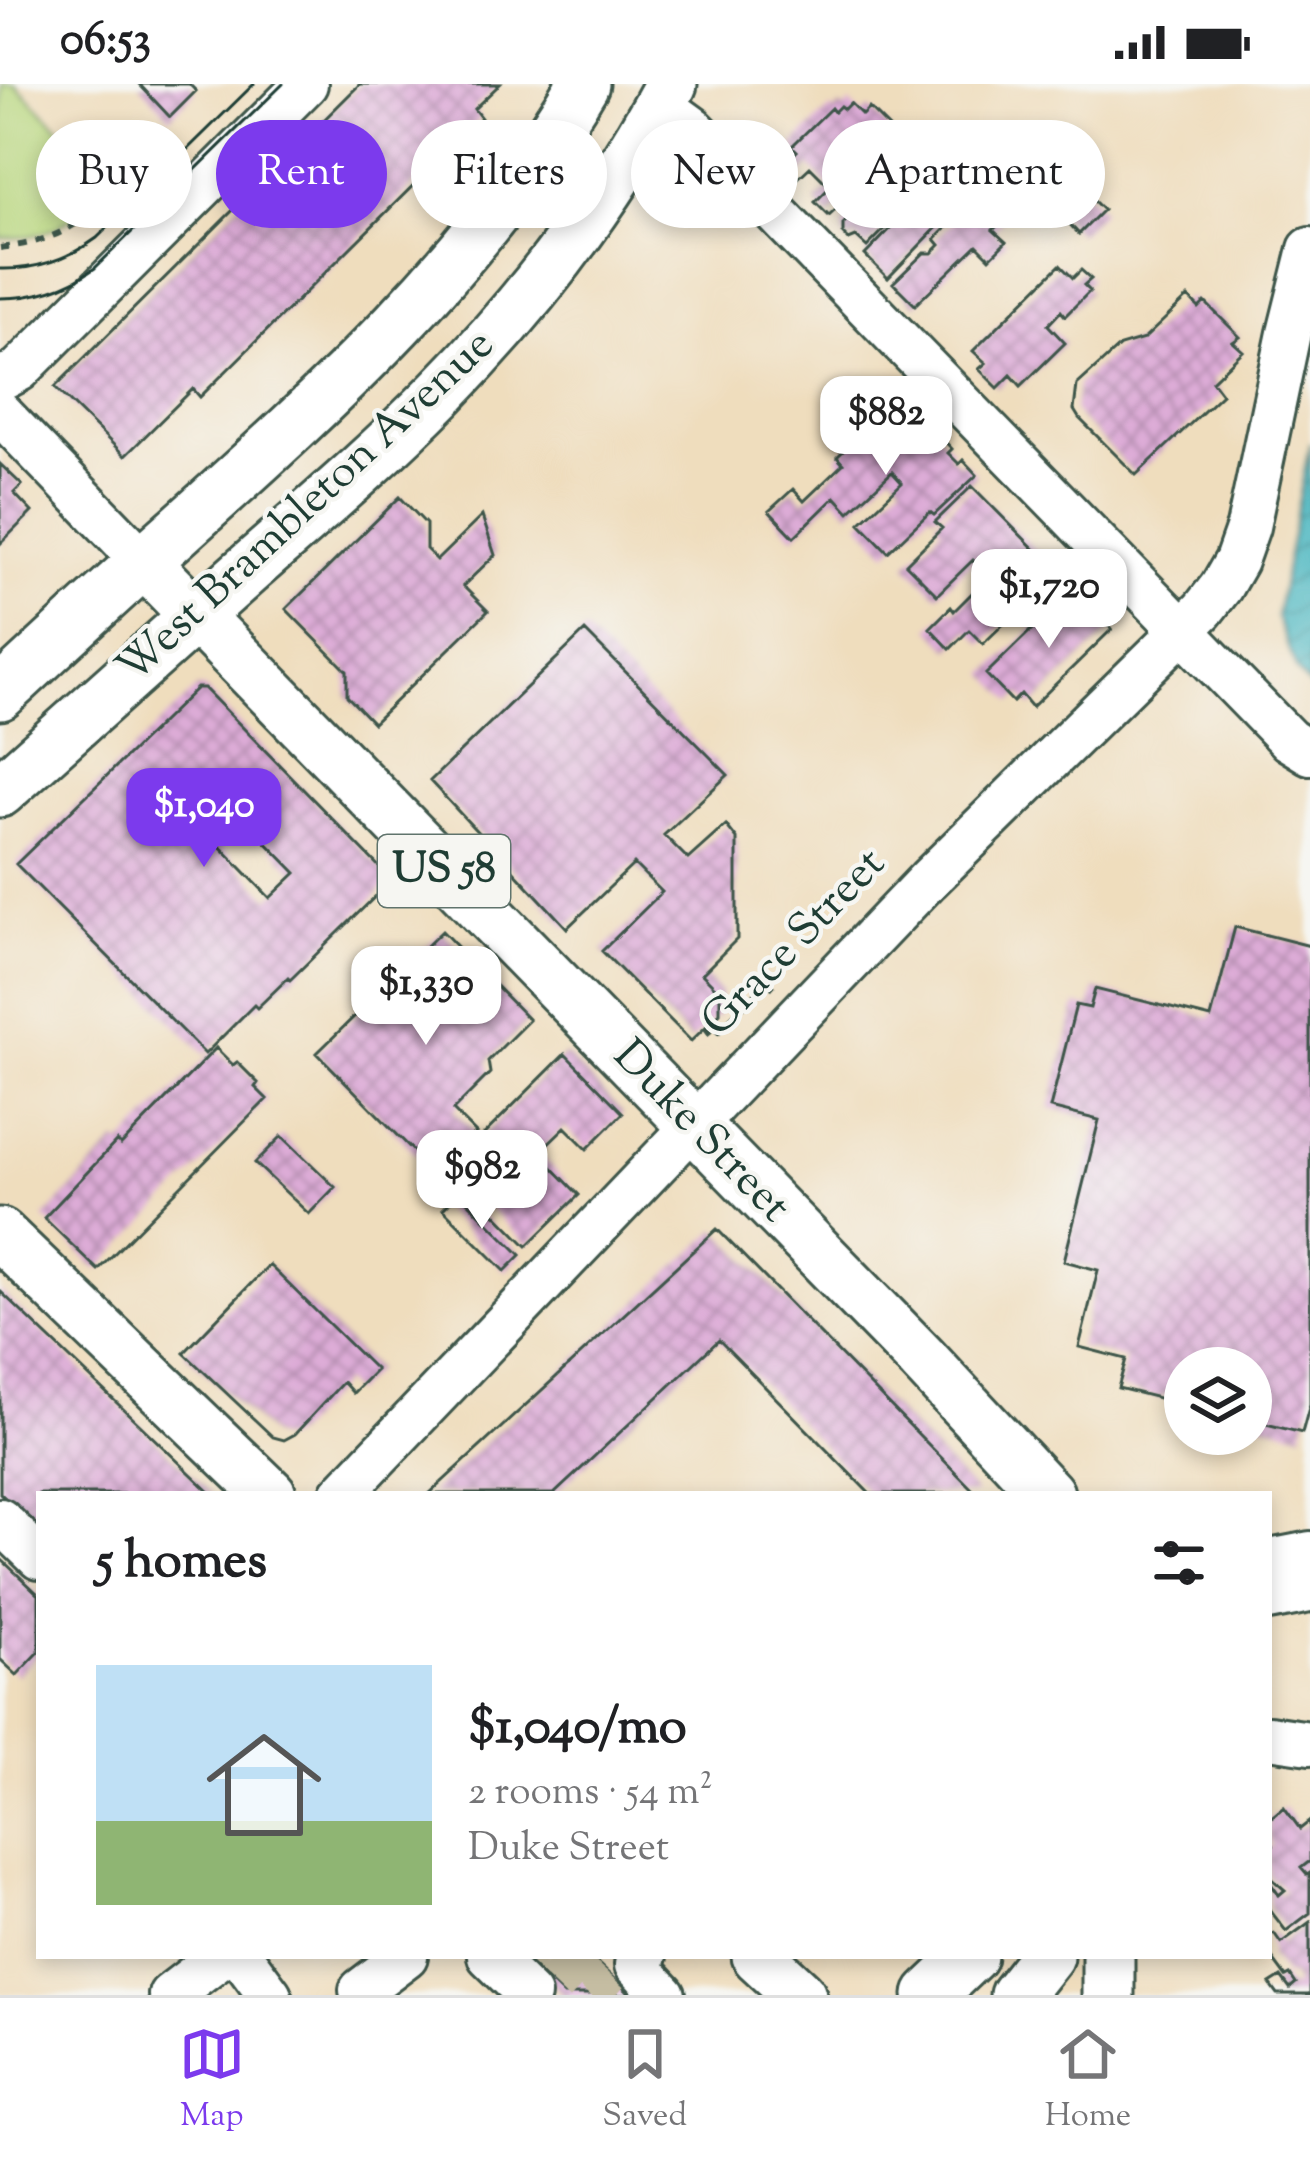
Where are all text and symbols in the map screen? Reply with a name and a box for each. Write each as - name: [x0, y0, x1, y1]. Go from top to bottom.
- text: 06:53: [60, 10, 151, 75]
- chip: Buy: [36, 120, 192, 228]
- chip: Rent: [216, 120, 387, 228]
- chip: Filters: [411, 120, 607, 228]
- chip: New: [631, 120, 798, 228]
- chip: Apartment: [822, 120, 1105, 228]
- street label: West Brambleton Avenue: [104, 315, 510, 701]
- pin: $882: [815, 376, 957, 478]
- text: $882: [847, 387, 925, 443]
- pin: $1,720: [951, 549, 1147, 651]
- text: $1,720: [998, 560, 1100, 616]
- pin: $1,040: [106, 768, 302, 870]
- text: $1,040: [153, 779, 255, 835]
- road number: US 58: [378, 835, 510, 907]
- street label: Grace Street: [688, 835, 902, 1053]
- pin: $1,330: [328, 946, 524, 1048]
- text: $1,330: [378, 957, 474, 1013]
- street label: Duke Street: [596, 1027, 804, 1239]
- pin: $982: [411, 1130, 553, 1232]
- text: $982: [443, 1141, 521, 1197]
- map controls: [1164, 1347, 1272, 1455]
- button: layers: [1164, 1347, 1272, 1455]
- text: 5 homes: [96, 1527, 267, 1600]
- icon: filters: [1146, 1530, 1212, 1596]
- text: $1,040/mo: [468, 1693, 687, 1766]
- icon: home: [192, 1713, 336, 1857]
- text: 2 rooms · 54 m²: [468, 1766, 713, 1822]
- text: Duke Street: [468, 1822, 669, 1878]
- tab: Map: [179, 2021, 245, 2141]
- tab: Saved: [602, 2021, 687, 2141]
- tab: Home: [1045, 2021, 1131, 2141]

